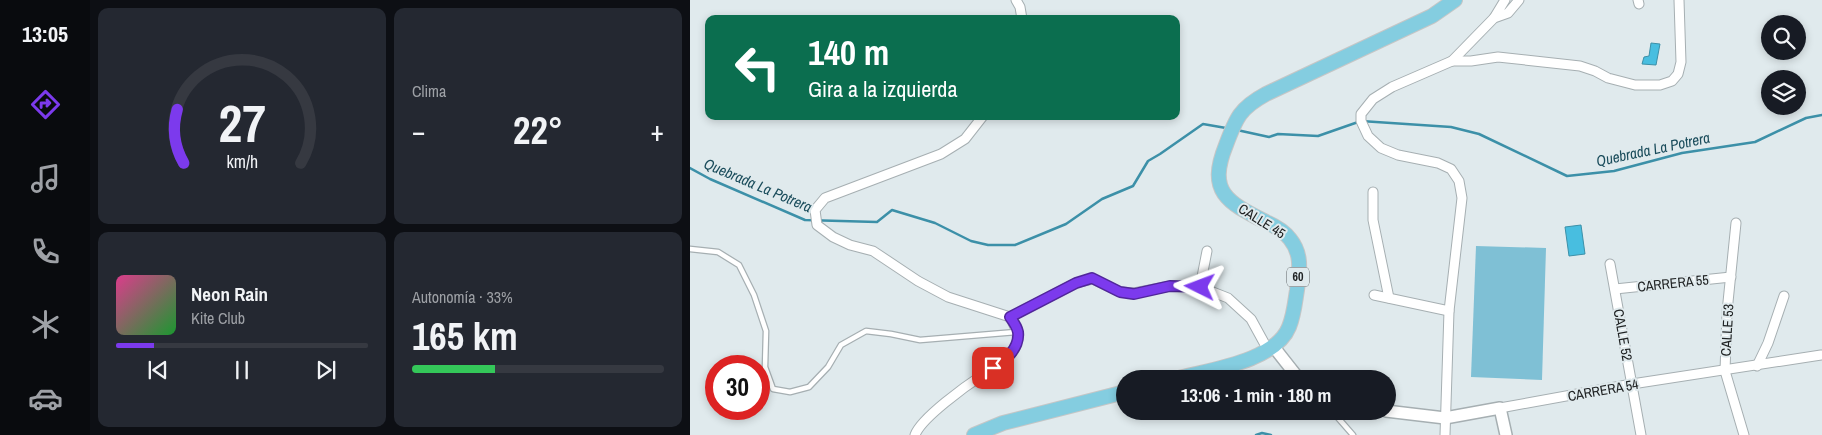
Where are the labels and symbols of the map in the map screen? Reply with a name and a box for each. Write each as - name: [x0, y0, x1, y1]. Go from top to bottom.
- water label: Quebrada La Potrera: [1594, 127, 1712, 171]
- water label: Quebrada La Potrera: [701, 153, 815, 217]
- street label: CALLE 45: [1235, 199, 1289, 243]
- position arrow: [1173, 260, 1225, 312]
- road number: 60: [1287, 268, 1309, 286]
- street label: CARRERA 55: [1637, 270, 1709, 296]
- street label: CALLE 53: [1717, 303, 1737, 357]
- street label: CALLE 52: [1610, 308, 1636, 362]
- pin: [972, 347, 1014, 389]
- speed limit sign: 30: [705, 355, 770, 420]
- street label: CARRERA 54: [1566, 375, 1640, 405]

